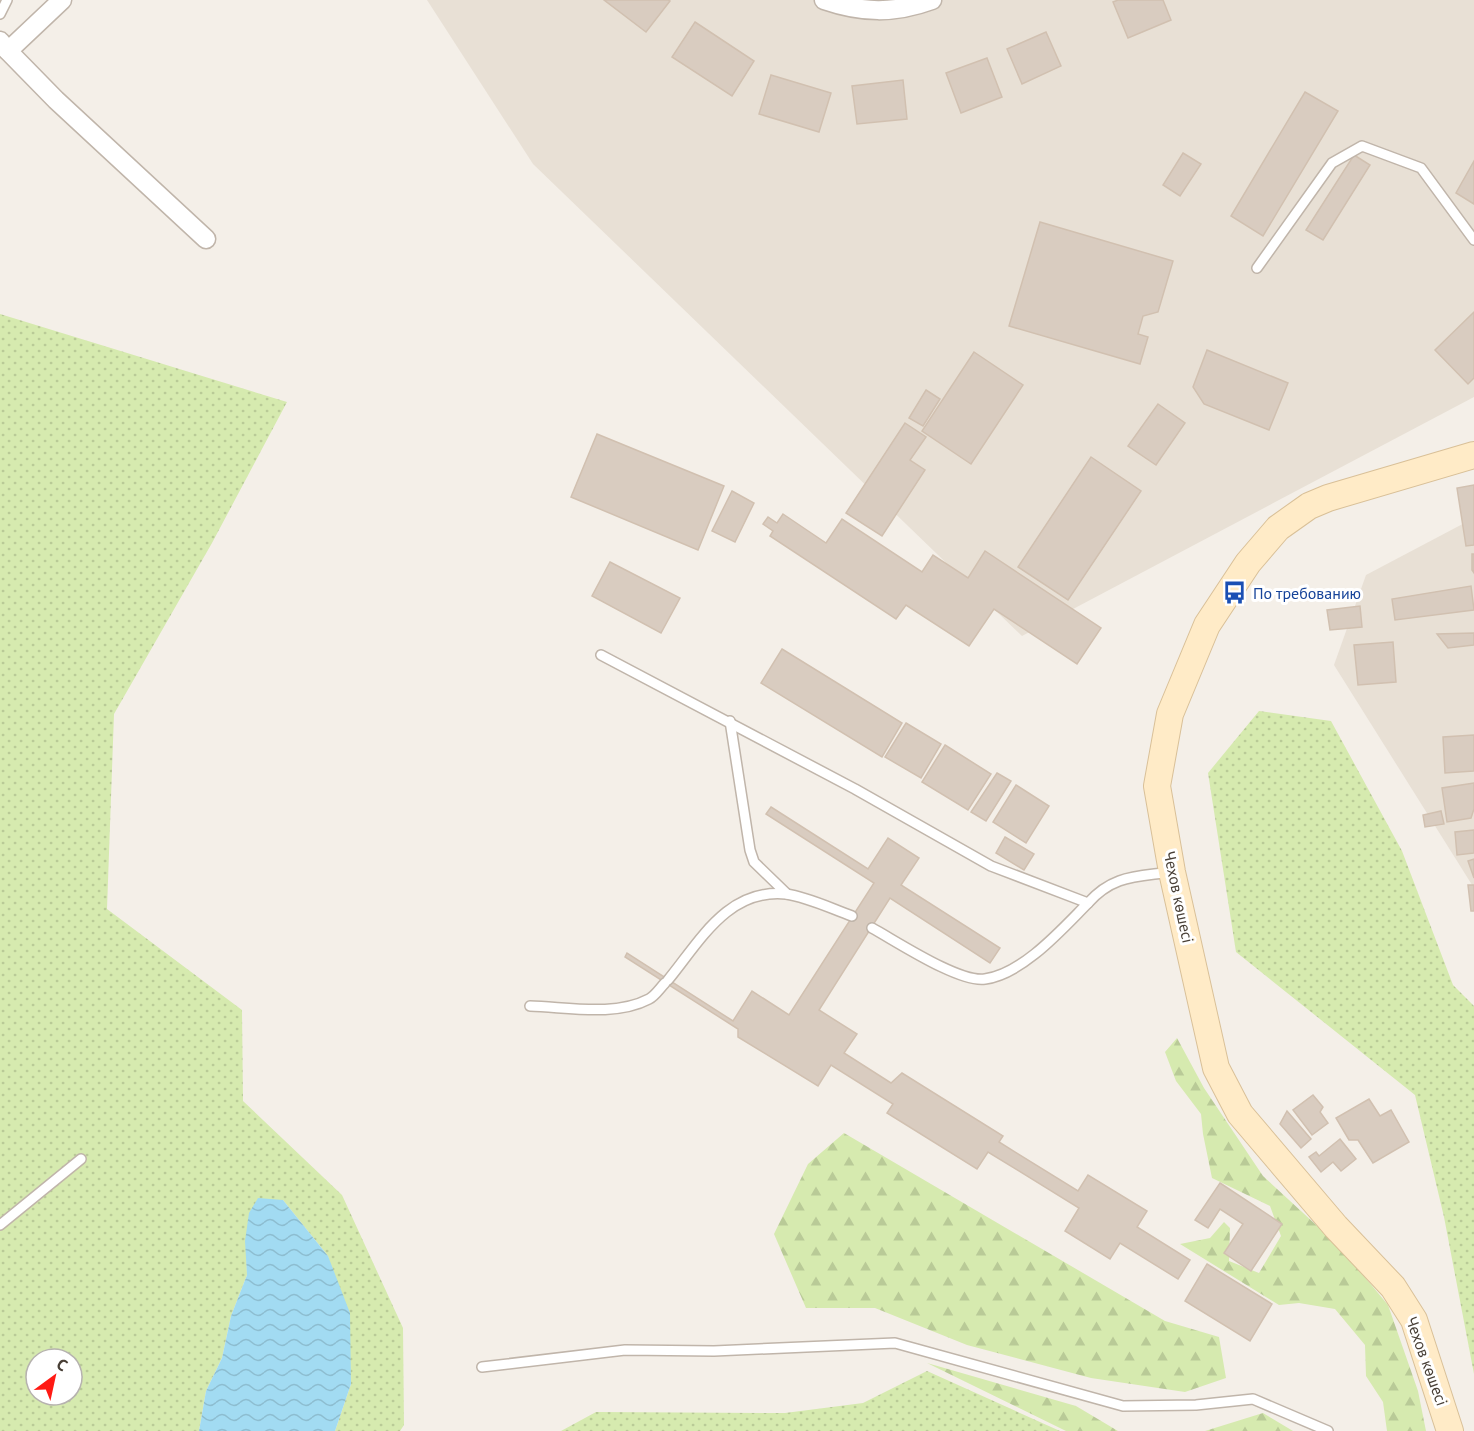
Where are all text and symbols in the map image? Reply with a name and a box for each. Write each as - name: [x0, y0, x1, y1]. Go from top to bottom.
- bus stop icon: По требованию: [1222, 580, 1248, 606]
- place label: По требованию: [1253, 583, 1361, 603]
- street label: Чехов көшесі: [1160, 849, 1198, 945]
- street label: Чехов көшесі: [1402, 1314, 1452, 1408]
- north arrow: [24, 1347, 84, 1407]
- text: С: [53, 1354, 71, 1375]

